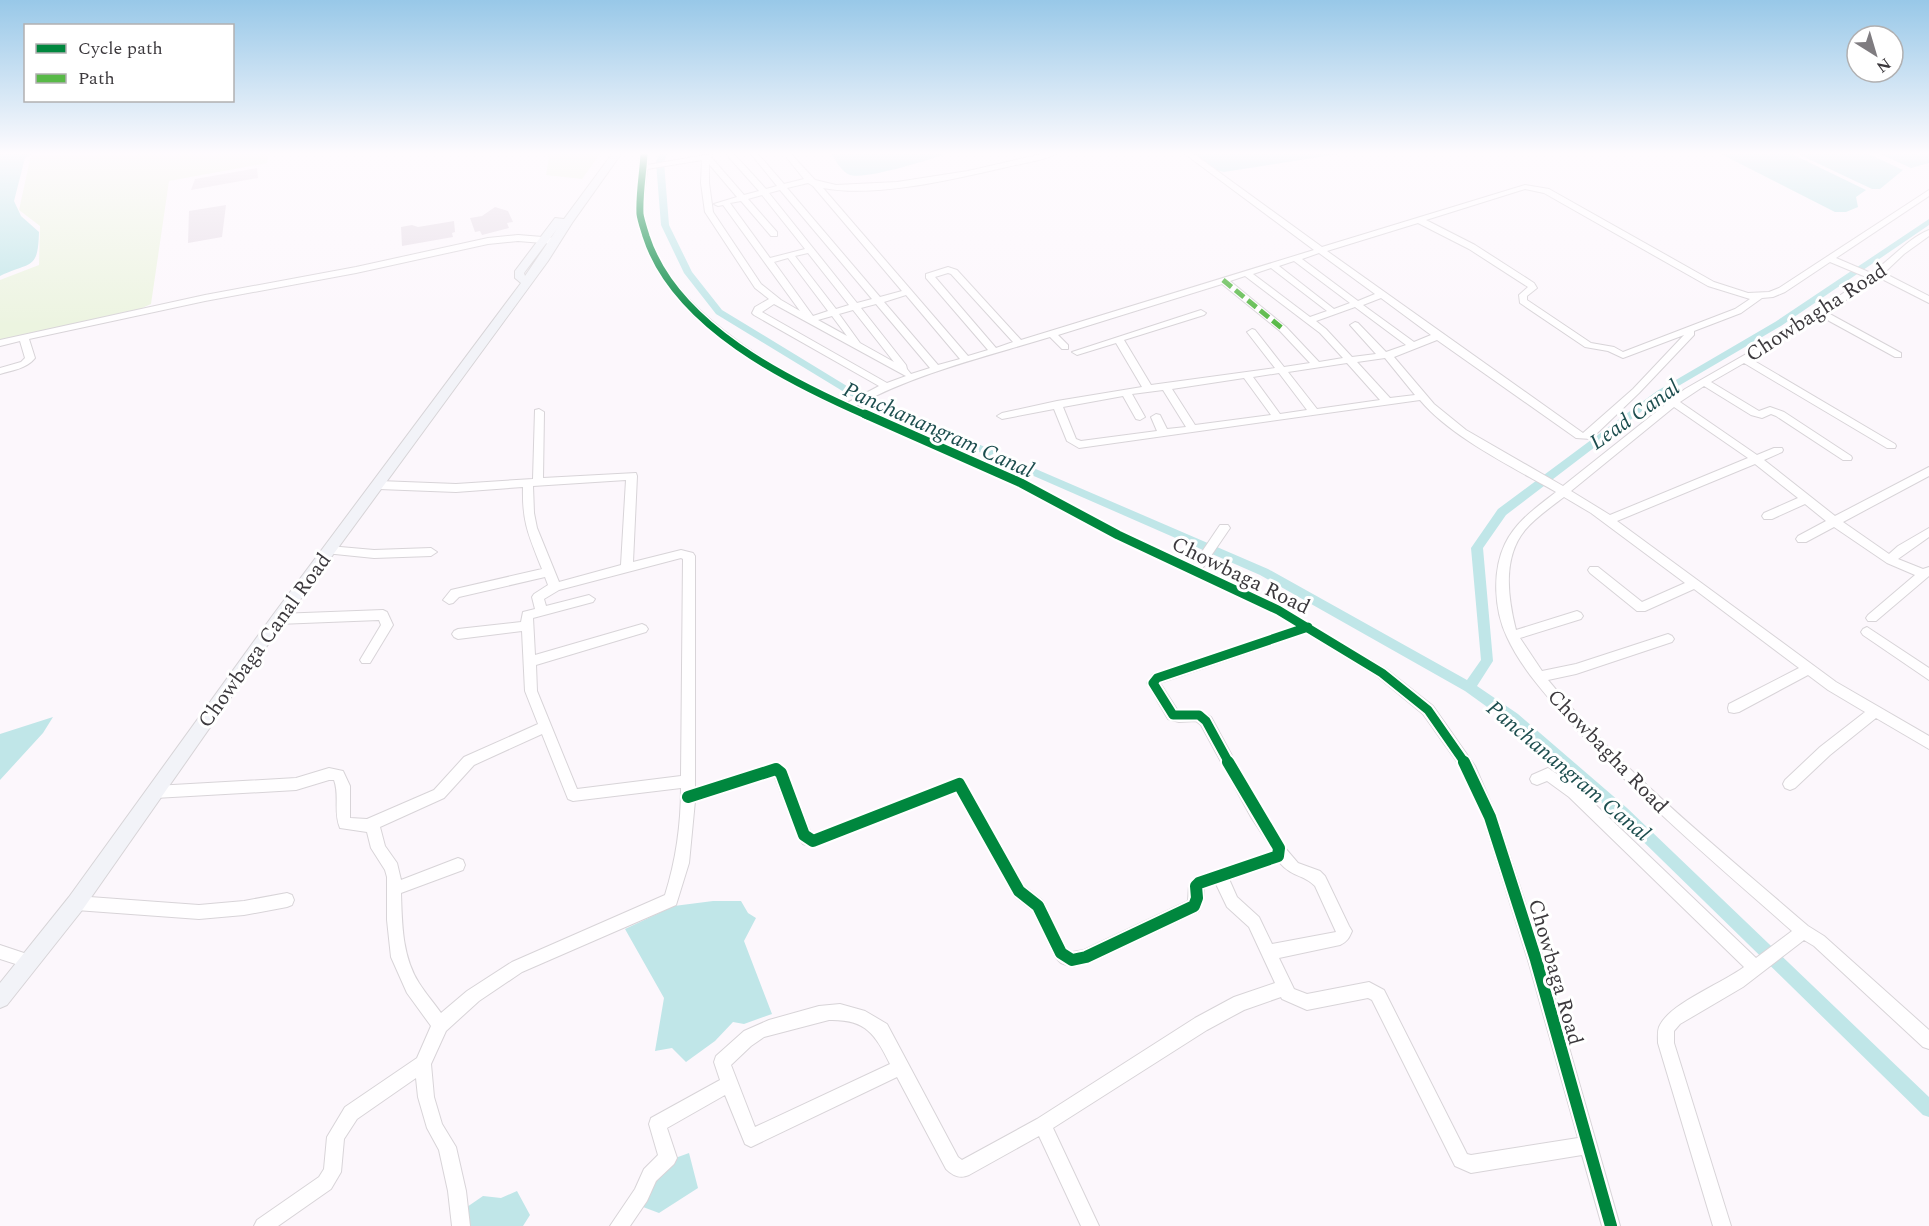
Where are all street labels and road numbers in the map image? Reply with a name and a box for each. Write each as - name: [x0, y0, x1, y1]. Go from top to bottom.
- street label: Chowbagha Road: [1740, 255, 1894, 371]
- street label: Chowbaga Road: [1166, 528, 1315, 623]
- street label: Chowbaga Canal Road: [190, 546, 339, 735]
- street label: Chowbagha Road: [1539, 682, 1675, 821]
- street label: Chowbaga Road: [1519, 895, 1591, 1049]

